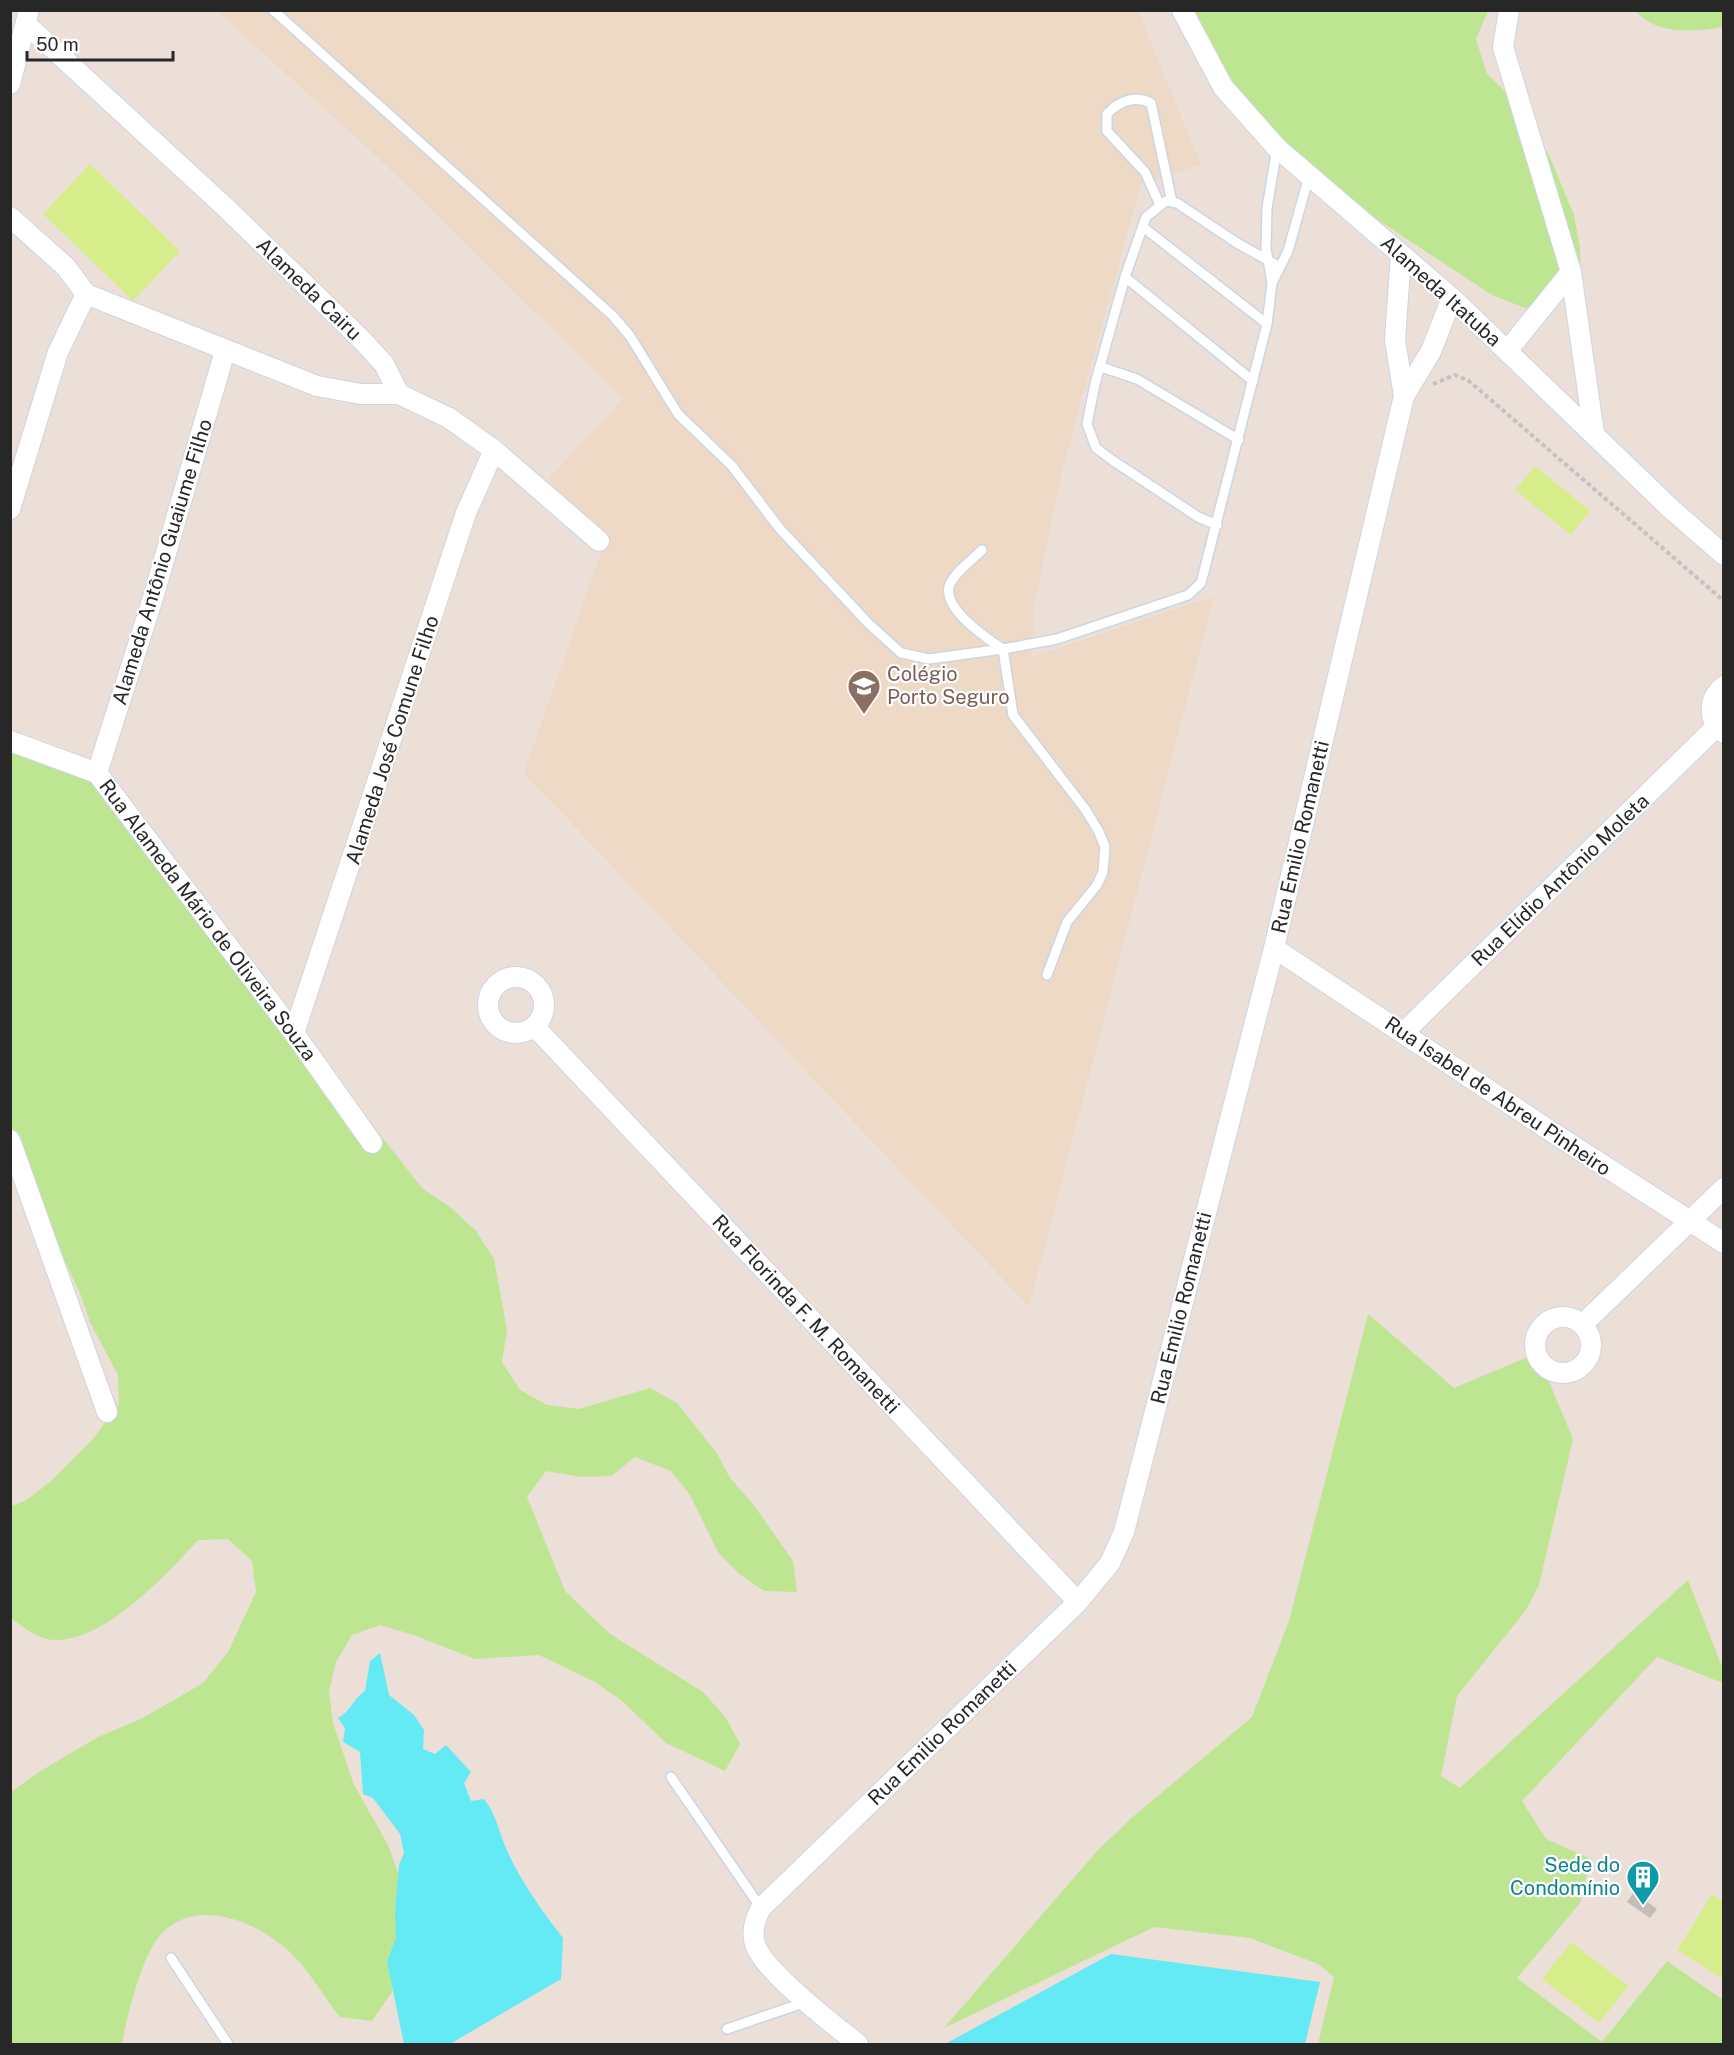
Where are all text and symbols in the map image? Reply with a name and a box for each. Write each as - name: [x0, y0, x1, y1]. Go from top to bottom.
- scale bar: [27, 24, 172, 62]
- text: 50 m: [36, 34, 79, 55]
- street label: Alameda Itatuba: [1376, 231, 1506, 351]
- street label: Alameda Cairu: [251, 233, 367, 345]
- street label: Alameda Antônio Guaiume Filho: [107, 416, 217, 708]
- street label: Alameda José Comune Filho: [340, 612, 444, 868]
- place label: Colégio Porto Seguro: [887, 662, 1009, 709]
- school or university icon: Colégio Porto Seguro: [846, 668, 882, 715]
- street label: Rua Emilio Romanetti: [1266, 738, 1334, 936]
- street label: Rua Alameda Mário de Oliveira Souza: [94, 775, 322, 1065]
- street label: Rua Elídio Antônio Moleta: [1466, 789, 1654, 971]
- street label: Rua Isabel de Abreu Pinheiro: [1380, 1011, 1616, 1181]
- street label: Rua Florinda F. M. Romanetti: [707, 1209, 905, 1419]
- street label: Rua Emilio Romanetti: [1146, 1209, 1216, 1407]
- street label: Rua Emilio Romanetti: [863, 1656, 1021, 1810]
- place label: Sede do Condomínio: [1510, 1853, 1620, 1900]
- building icon: Sede do Condomínio: [1625, 1859, 1661, 1906]

